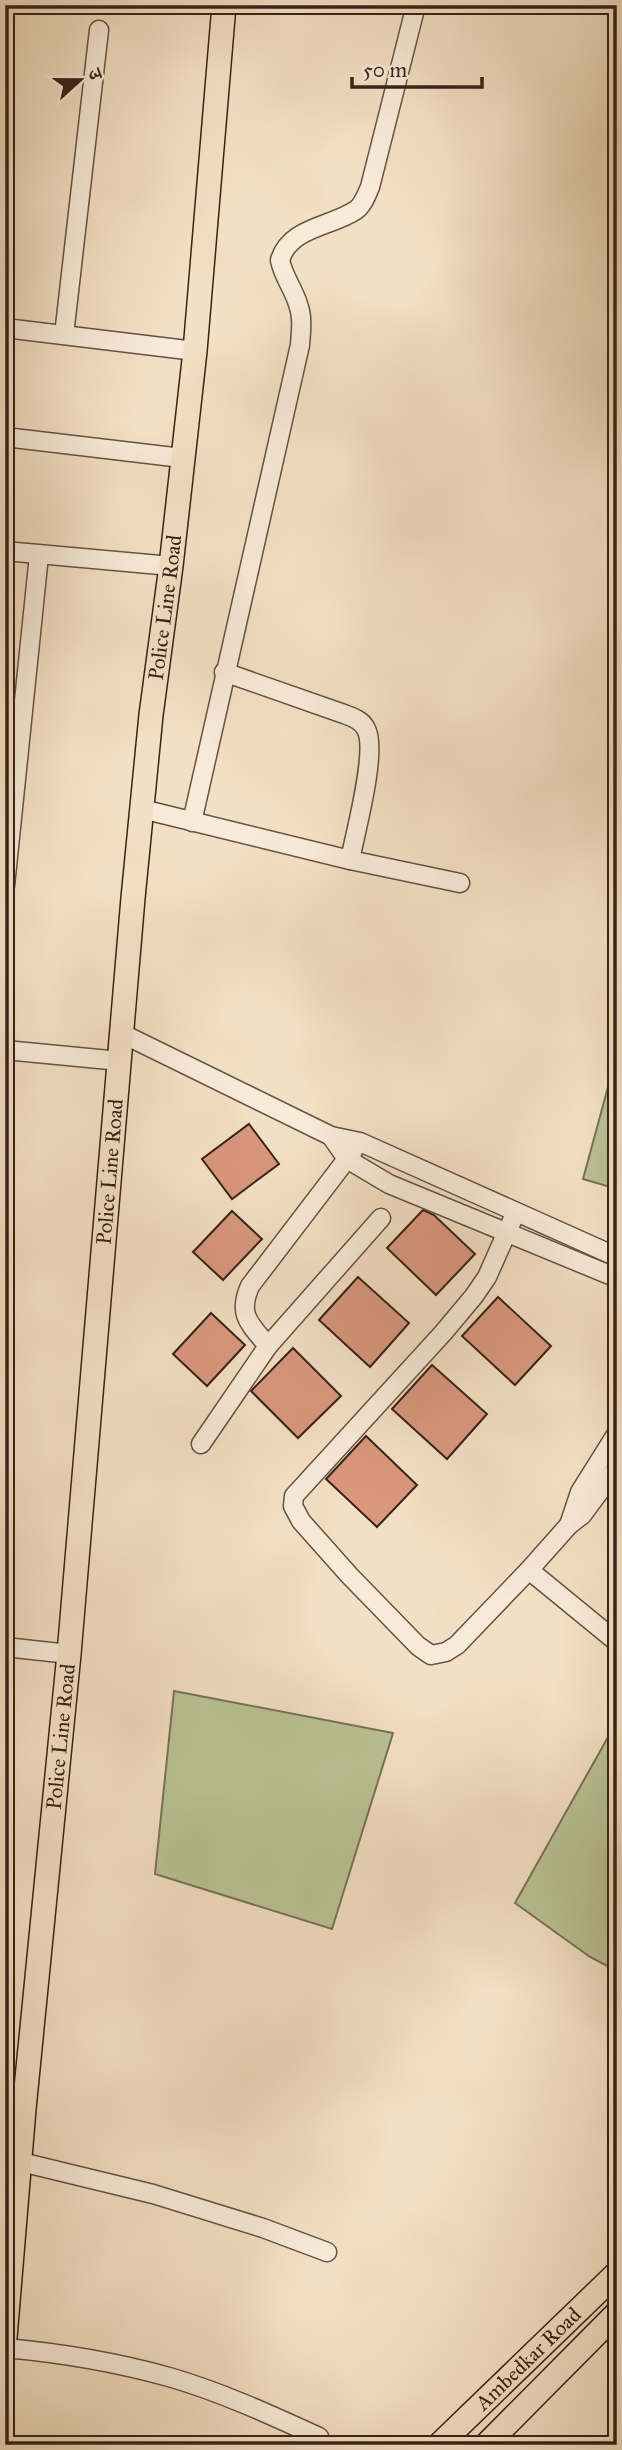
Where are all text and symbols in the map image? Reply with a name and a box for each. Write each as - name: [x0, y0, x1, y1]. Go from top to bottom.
- north arrow: [46, 46, 116, 116]
- scale bar: [352, 46, 482, 90]
- text: 50 m: [363, 57, 408, 83]
- text: उ: [82, 64, 108, 84]
- street label: Police Line Road: [143, 533, 187, 682]
- street label: Police Line Road: [91, 1097, 129, 1246]
- street label: Police Line Road: [41, 1662, 81, 1811]
- street label: Ambedkar Road: [469, 2302, 587, 2416]

